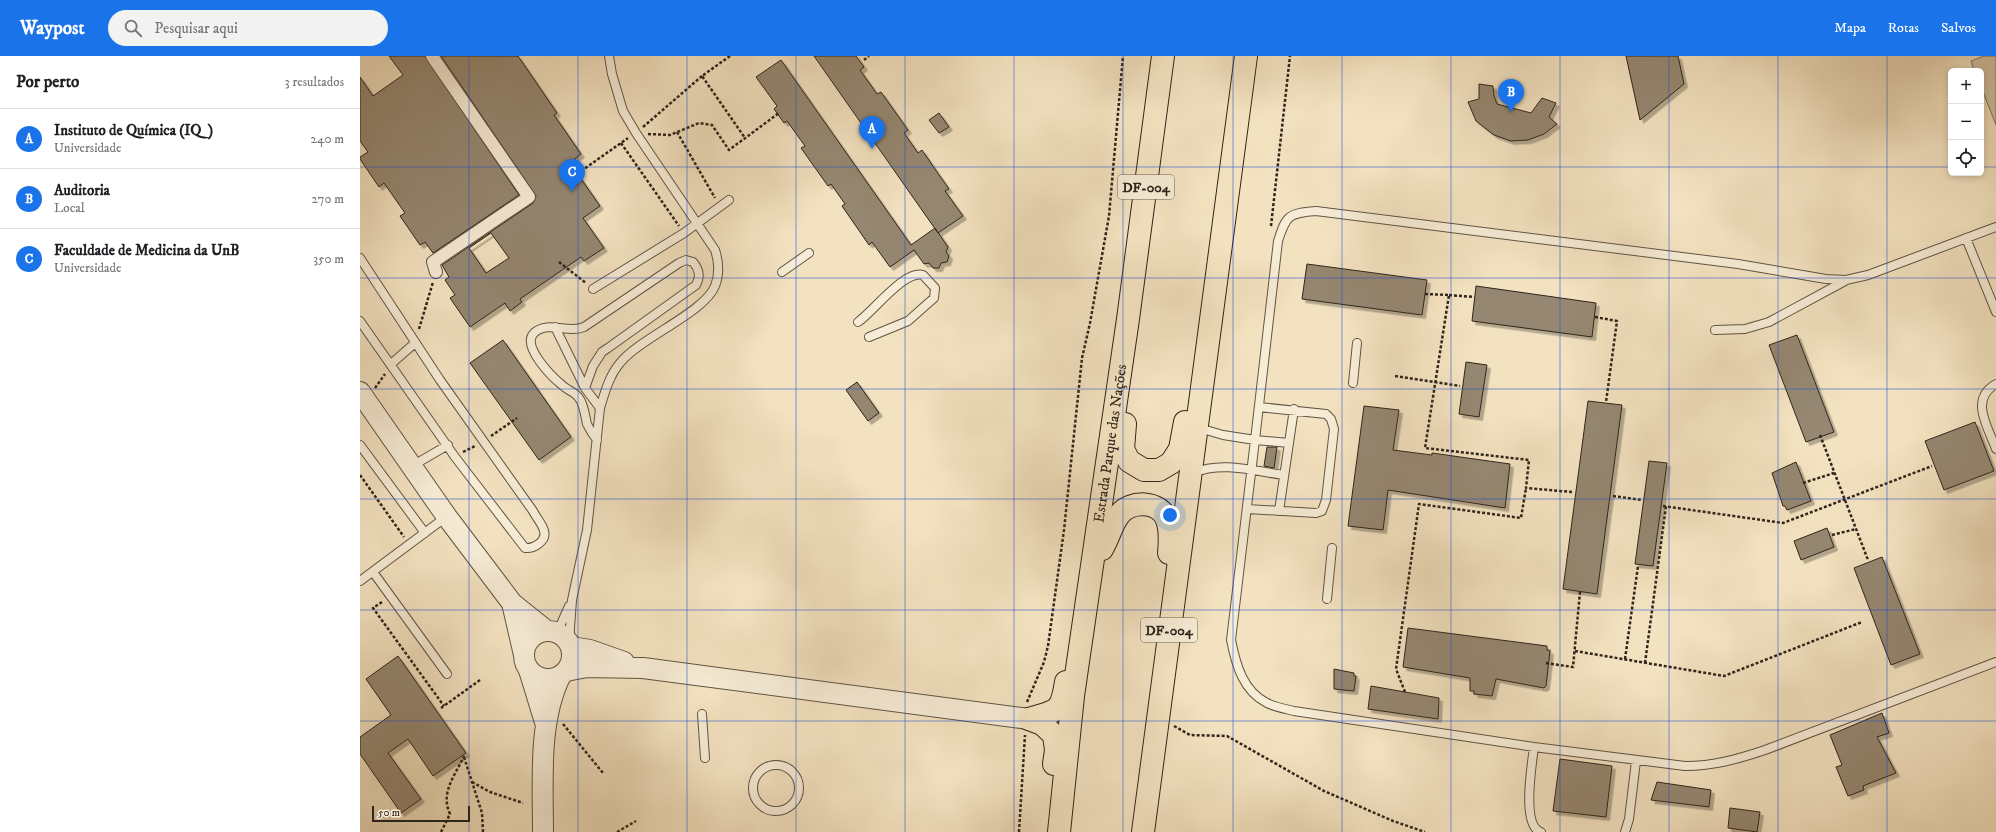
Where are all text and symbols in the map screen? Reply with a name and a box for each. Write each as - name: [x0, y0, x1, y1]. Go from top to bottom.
- search box: [108, 10, 388, 46]
- text: Waypost: [20, 17, 84, 40]
- icon: search: [122, 17, 144, 39]
- text: Pesquisar aqui: [154, 19, 238, 38]
- text: Mapa: [1834, 19, 1866, 37]
- text: Rotas: [1888, 19, 1919, 37]
- text: Salvos: [1941, 19, 1976, 37]
- map controls: [1948, 68, 1984, 176]
- button: +: [1948, 68, 1984, 104]
- text: Por perto: [16, 71, 79, 93]
- text: 3 resultados: [285, 74, 344, 90]
- pin: B: [1498, 79, 1524, 112]
- button: −: [1948, 104, 1984, 140]
- pin: A: [859, 116, 885, 149]
- text: Instituto de Química (IQ): [54, 121, 213, 140]
- text: A: [25, 131, 33, 147]
- text: 240 m: [311, 131, 344, 147]
- text: Universidade: [54, 140, 121, 156]
- button: locate: [1948, 140, 1984, 176]
- pin: C: [559, 159, 585, 192]
- road number: DF-004: [1118, 175, 1174, 199]
- text: Auditoria: [54, 181, 110, 200]
- text: B: [25, 191, 33, 207]
- text: 270 m: [312, 191, 344, 207]
- text: Local: [54, 200, 85, 216]
- text: Faculdade de Medicina da UnB: [54, 241, 240, 260]
- text: C: [25, 251, 33, 267]
- text: 350 m: [313, 251, 344, 267]
- text: Universidade: [54, 260, 121, 276]
- street label: Estrada Parque das Nações: [1089, 363, 1131, 524]
- your location: [1160, 505, 1180, 525]
- road number: DF-004: [1141, 618, 1197, 642]
- scale bar: [372, 804, 470, 823]
- text: 50 m: [378, 806, 400, 820]

